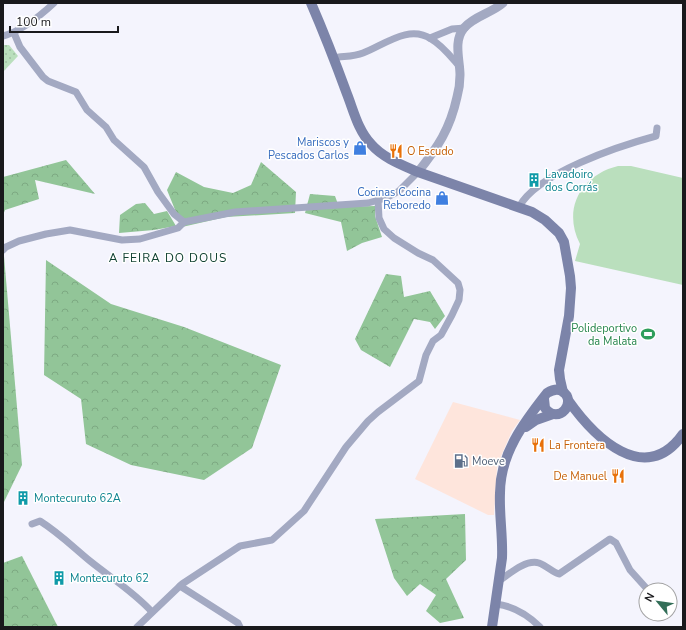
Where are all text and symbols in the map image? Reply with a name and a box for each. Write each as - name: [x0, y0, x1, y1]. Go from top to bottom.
- scale bar: [10, 8, 118, 34]
- text: 100 m: [16, 14, 51, 30]
- place label: Mariscos y Pescados Carlos: [268, 135, 349, 163]
- shop icon: Mariscos y Pescados Carlos: [352, 140, 368, 156]
- restaurant icon: O Escudo: [388, 143, 404, 159]
- place label: O Escudo: [407, 144, 454, 159]
- place label: Lavadoiro dos Corrás: [545, 167, 598, 195]
- building icon: Lavadoiro dos Corrás: [526, 172, 542, 188]
- place label: Cocinas Cocina Reboredo: [357, 185, 431, 213]
- shop icon: Cocinas Cocina Reboredo: [434, 190, 450, 206]
- district label: A FEIRA DO DOUS: [109, 250, 227, 266]
- place label: Polideportivo da Malata: [571, 321, 637, 349]
- sports icon: Polideportivo da Malata: [640, 326, 656, 342]
- restaurant icon: La Frontera: [530, 437, 546, 453]
- place label: La Frontera: [549, 438, 605, 453]
- fuel station icon: Moeve: [453, 453, 469, 469]
- place label: Moeve: [472, 454, 505, 469]
- restaurant icon: De Manuel: [610, 468, 626, 484]
- place label: De Manuel: [553, 469, 608, 484]
- building icon: Montecuruto 62A: [15, 490, 31, 506]
- place label: Montecuruto 62A: [34, 491, 121, 506]
- building icon: Montecuruto 62: [51, 570, 67, 586]
- place label: Montecuruto 62: [70, 571, 149, 586]
- north arrow: [638, 582, 678, 622]
- text: N: [641, 590, 658, 605]

